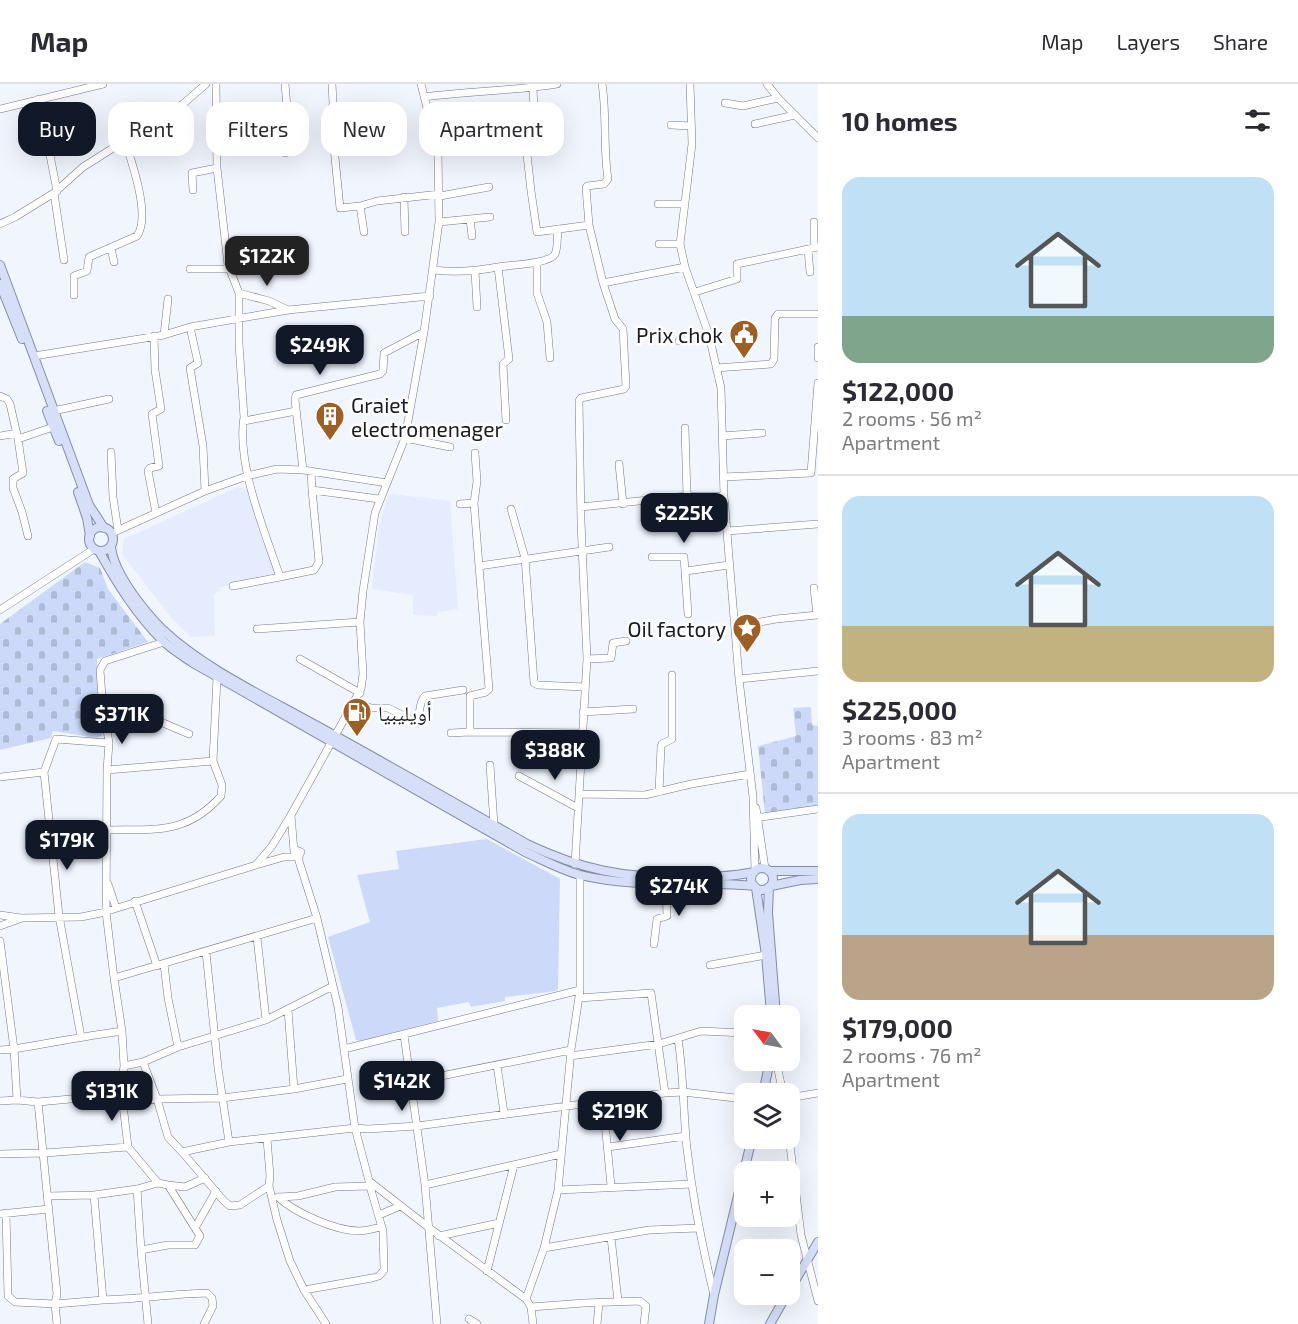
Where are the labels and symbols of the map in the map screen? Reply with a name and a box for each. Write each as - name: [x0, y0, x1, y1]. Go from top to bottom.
- pin: $122K: [225, 236, 309, 287]
- public building icon: Prix chok: [728, 318, 760, 360]
- place label: Prix chok: [636, 322, 723, 347]
- pin: $249K: [278, 325, 362, 376]
- place label: Graiet electromenager: [351, 392, 503, 441]
- building icon: Graiet electromenager: [314, 400, 346, 442]
- pin: $225K: [642, 493, 726, 544]
- place icon: Oil factory: [731, 612, 763, 654]
- place label: Oil factory: [627, 616, 726, 641]
- pin: $371K: [80, 694, 164, 745]
- fuel station icon: أويليبيا: [341, 696, 373, 738]
- place label: أويليبيا: [378, 700, 432, 725]
- pin: $388K: [513, 730, 597, 781]
- pin: $179K: [25, 820, 109, 871]
- pin: $274K: [637, 866, 721, 917]
- north arrow: [734, 1005, 800, 1071]
- pin: $142K: [360, 1061, 444, 1112]
- pin: $131K: [70, 1071, 154, 1122]
- pin: $219K: [578, 1091, 662, 1142]

